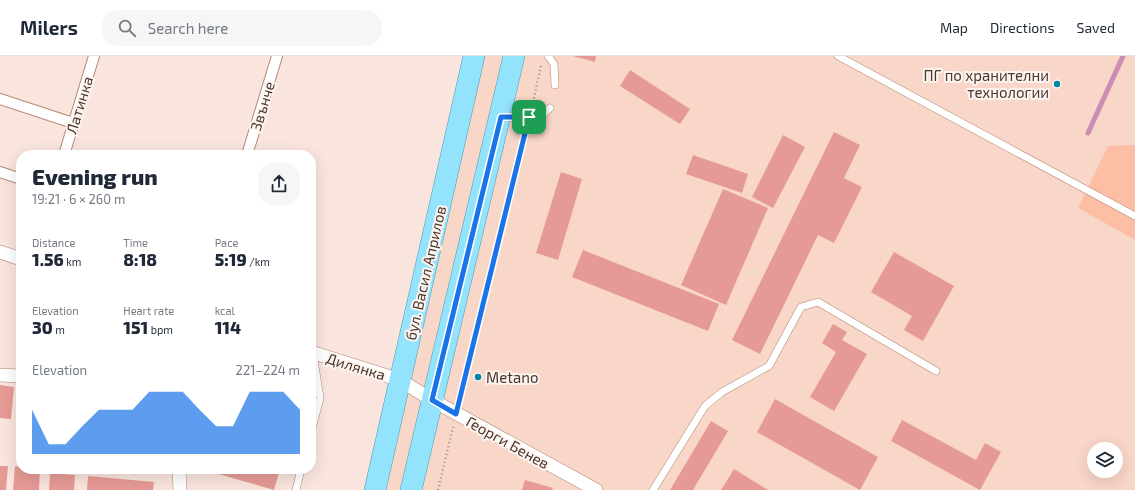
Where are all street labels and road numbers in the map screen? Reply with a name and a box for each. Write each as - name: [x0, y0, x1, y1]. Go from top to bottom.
- street label: Латинка: [62, 74, 96, 136]
- street label: Звънче: [246, 79, 278, 133]
- street label: бул. Васил Априлов: [401, 204, 450, 342]
- street label: Дилянка: [324, 349, 388, 383]
- street label: Георги Бенев: [463, 412, 553, 472]

